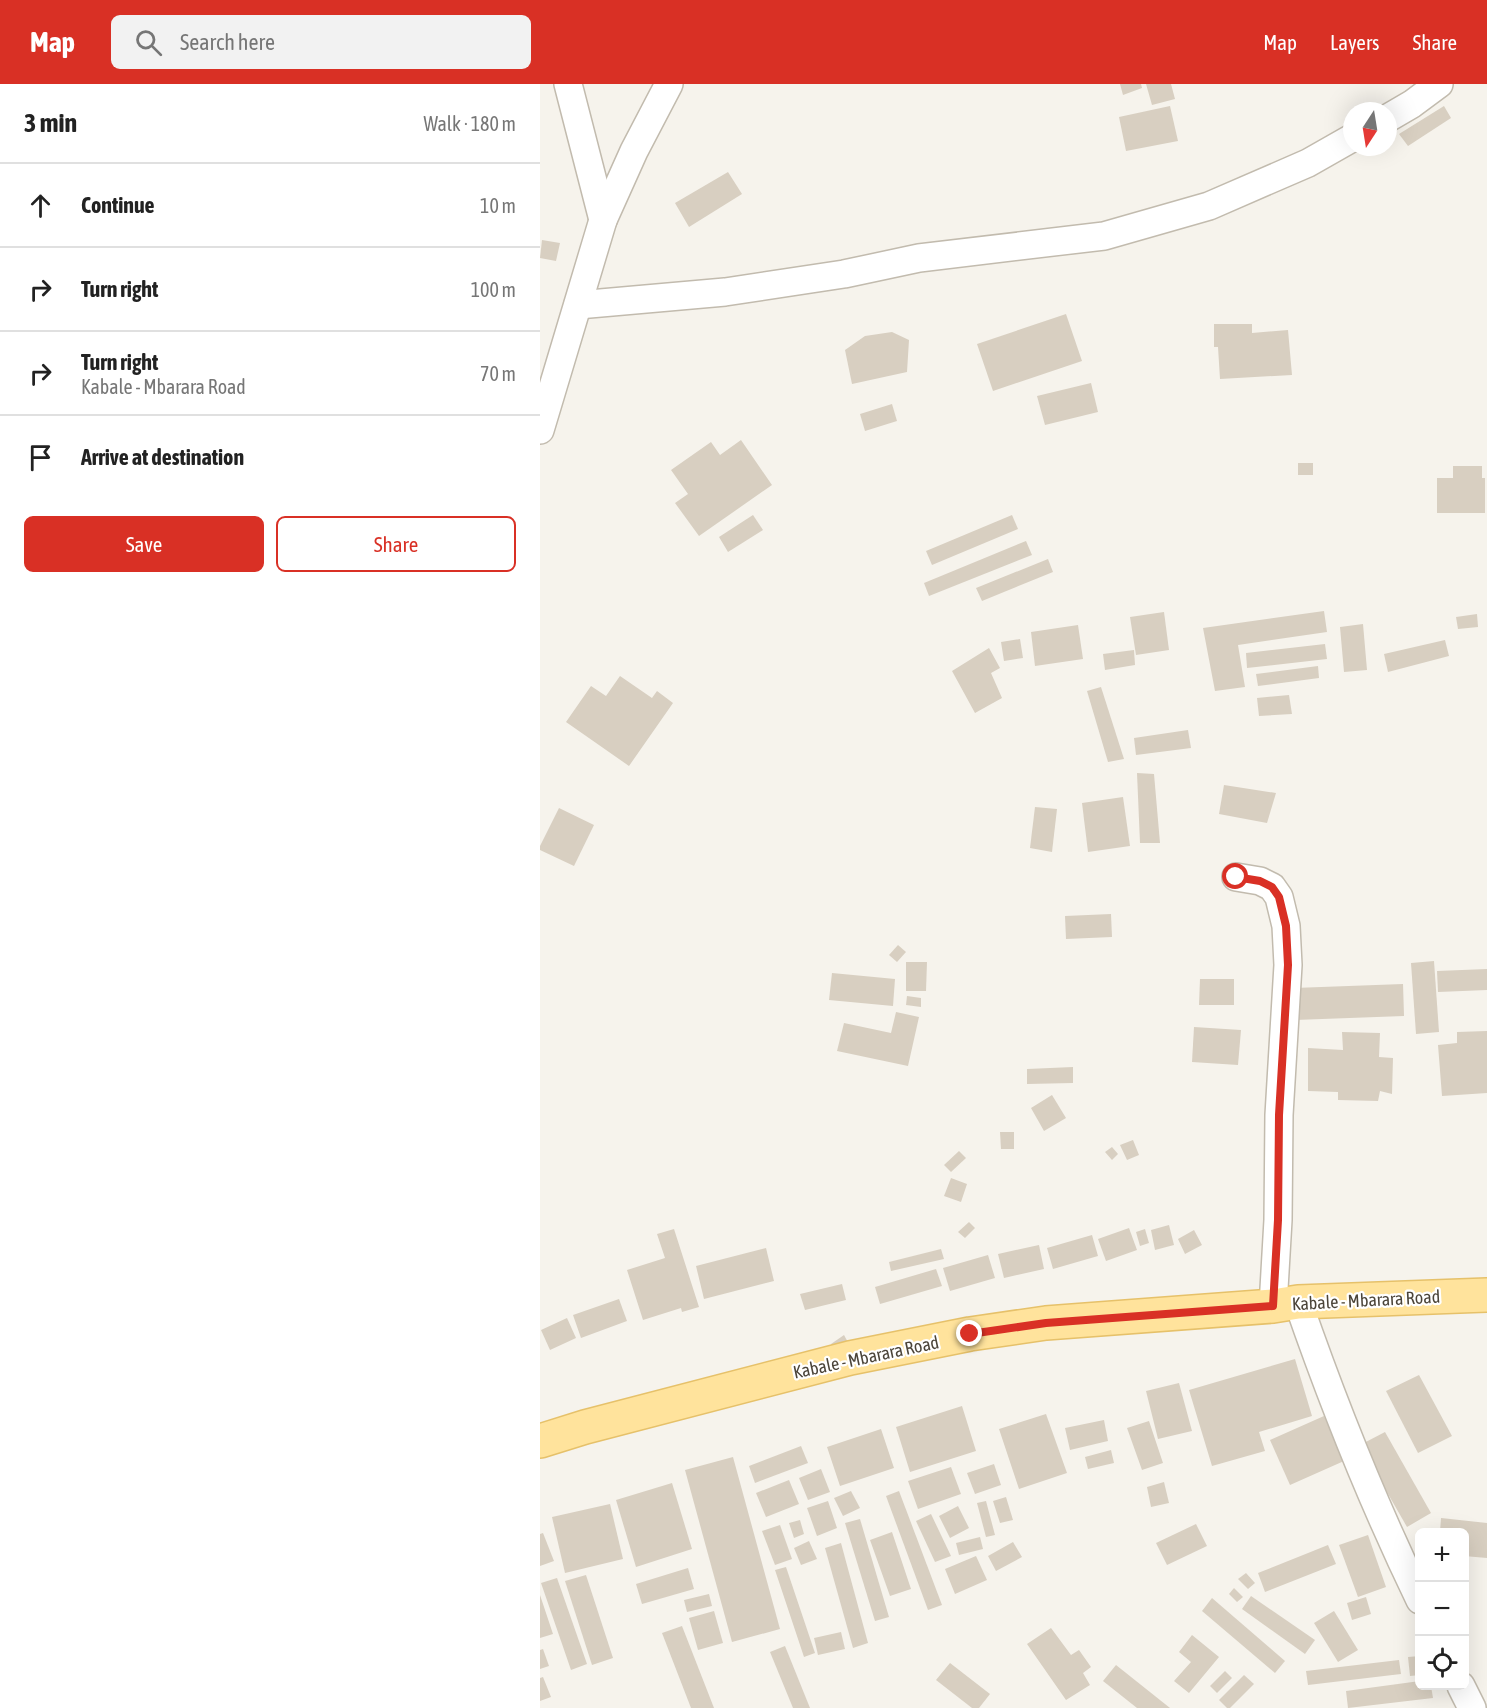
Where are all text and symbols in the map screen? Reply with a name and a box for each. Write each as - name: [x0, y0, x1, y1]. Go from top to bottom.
- search box: [111, 15, 531, 69]
- text: Map: [30, 26, 75, 58]
- icon: search: [132, 26, 165, 59]
- text: Search here: [180, 29, 275, 55]
- text: Map: [1263, 30, 1297, 54]
- text: Layers: [1330, 30, 1380, 54]
- text: Share: [1413, 30, 1457, 54]
- north arrow: [1343, 102, 1397, 156]
- text: 3 min: [24, 108, 77, 138]
- text: Walk · 180 m: [424, 112, 516, 135]
- icon: ahead: [24, 189, 57, 222]
- text: Continue: [81, 192, 155, 218]
- text: 10 m: [480, 194, 516, 217]
- icon: right: [24, 273, 57, 306]
- text: Turn right: [81, 276, 158, 302]
- text: 100 m: [471, 278, 516, 301]
- text: Turn right: [81, 349, 158, 375]
- icon: right: [24, 357, 57, 390]
- text: 70 m: [480, 362, 516, 385]
- text: Kabale - Mbarara Road: [81, 375, 246, 398]
- icon: arrive: [24, 441, 57, 474]
- text: Arrive at destination: [81, 444, 244, 470]
- button: Save: [24, 516, 264, 572]
- button: Share: [276, 516, 516, 572]
- route start: [1222, 863, 1248, 889]
- street label: Kabale - Mbarara Road: [1291, 1286, 1441, 1314]
- route end: [956, 1320, 982, 1346]
- street label: Kabale - Mbarara Road: [791, 1331, 941, 1383]
- map controls: [1415, 1528, 1469, 1690]
- button: +: [1415, 1528, 1469, 1582]
- button: −: [1415, 1582, 1469, 1636]
- button: locate: [1415, 1636, 1469, 1690]

